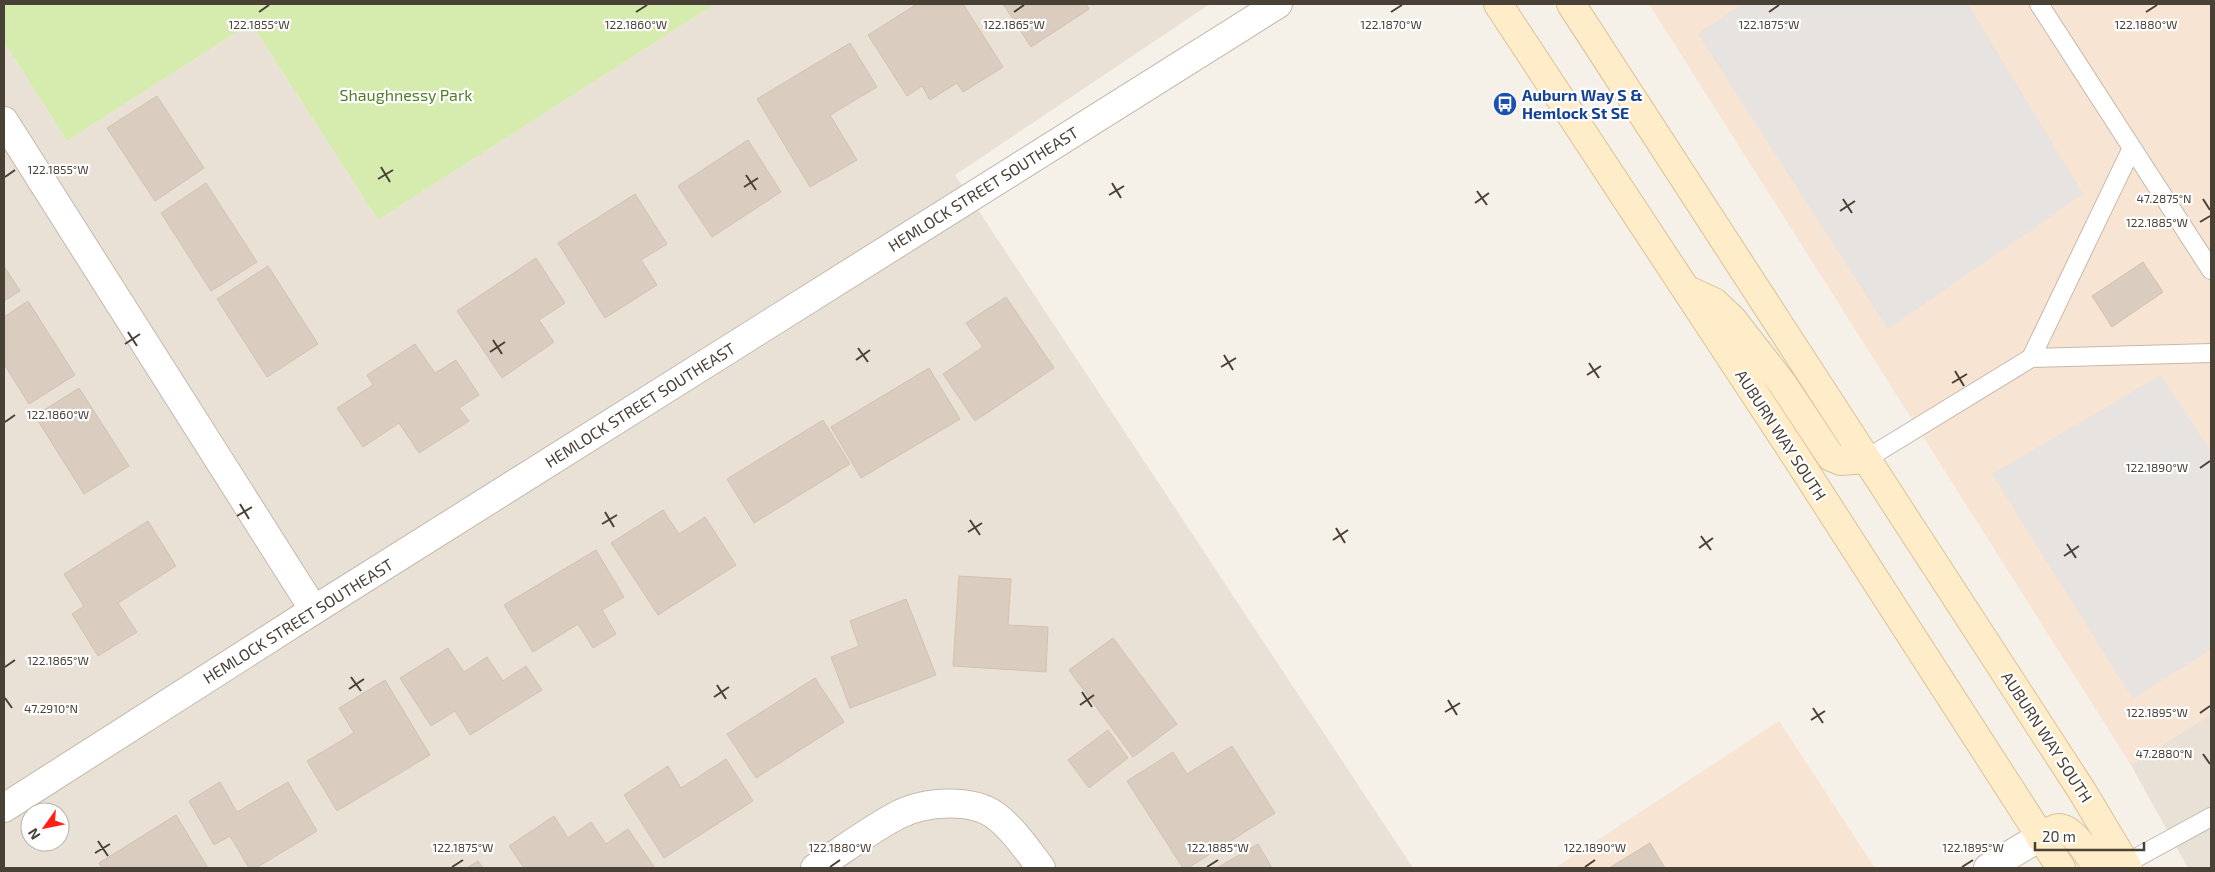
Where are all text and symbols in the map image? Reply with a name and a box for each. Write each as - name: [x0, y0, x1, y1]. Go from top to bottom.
- text: 122.1855°W: [228, 17, 290, 31]
- text: 122.1860°W: [605, 17, 667, 31]
- text: 122.1865°W: [983, 17, 1045, 31]
- text: 122.1870°W: [1360, 17, 1422, 31]
- text: 122.1875°W: [1739, 17, 1799, 31]
- text: 122.1880°W: [2115, 17, 2177, 31]
- park label: Shaughnessy Park: [340, 85, 472, 104]
- place label: Auburn Way S & Hemlock St SE: [1522, 85, 1642, 122]
- bus stop icon: Auburn Way S & Hemlock St SE: [1492, 91, 1518, 117]
- street label: HEMLOCK STREET SOUTHEAST: [884, 122, 1081, 255]
- text: 122.1855°W: [27, 162, 89, 176]
- text: 47.2875°N: [2136, 191, 2192, 205]
- text: 122.1885°W: [2126, 215, 2188, 229]
- street label: HEMLOCK STREET SOUTHEAST: [541, 338, 738, 471]
- street label: AUBURN WAY SOUTH: [1732, 366, 1831, 504]
- text: 122.1860°W: [27, 407, 89, 421]
- text: 122.1890°W: [2126, 460, 2188, 474]
- street label: HEMLOCK STREET SOUTHEAST: [199, 554, 396, 687]
- text: 122.1865°W: [27, 653, 89, 667]
- street label: AUBURN WAY SOUTH: [1998, 668, 2097, 806]
- text: 47.2910°N: [24, 701, 78, 715]
- text: 122.1895°W: [2126, 705, 2188, 719]
- text: 47.2880°N: [2135, 746, 2193, 760]
- north arrow: [20, 802, 70, 852]
- scale bar: [2035, 820, 2144, 852]
- text: N: [24, 825, 44, 843]
- text: 20 m: [2042, 827, 2076, 845]
- text: 122.1875°W: [433, 840, 493, 854]
- text: 122.1880°W: [809, 840, 871, 854]
- text: 122.1885°W: [1187, 840, 1249, 854]
- text: 122.1890°W: [1564, 840, 1626, 854]
- text: 122.1895°W: [1942, 840, 2004, 854]

